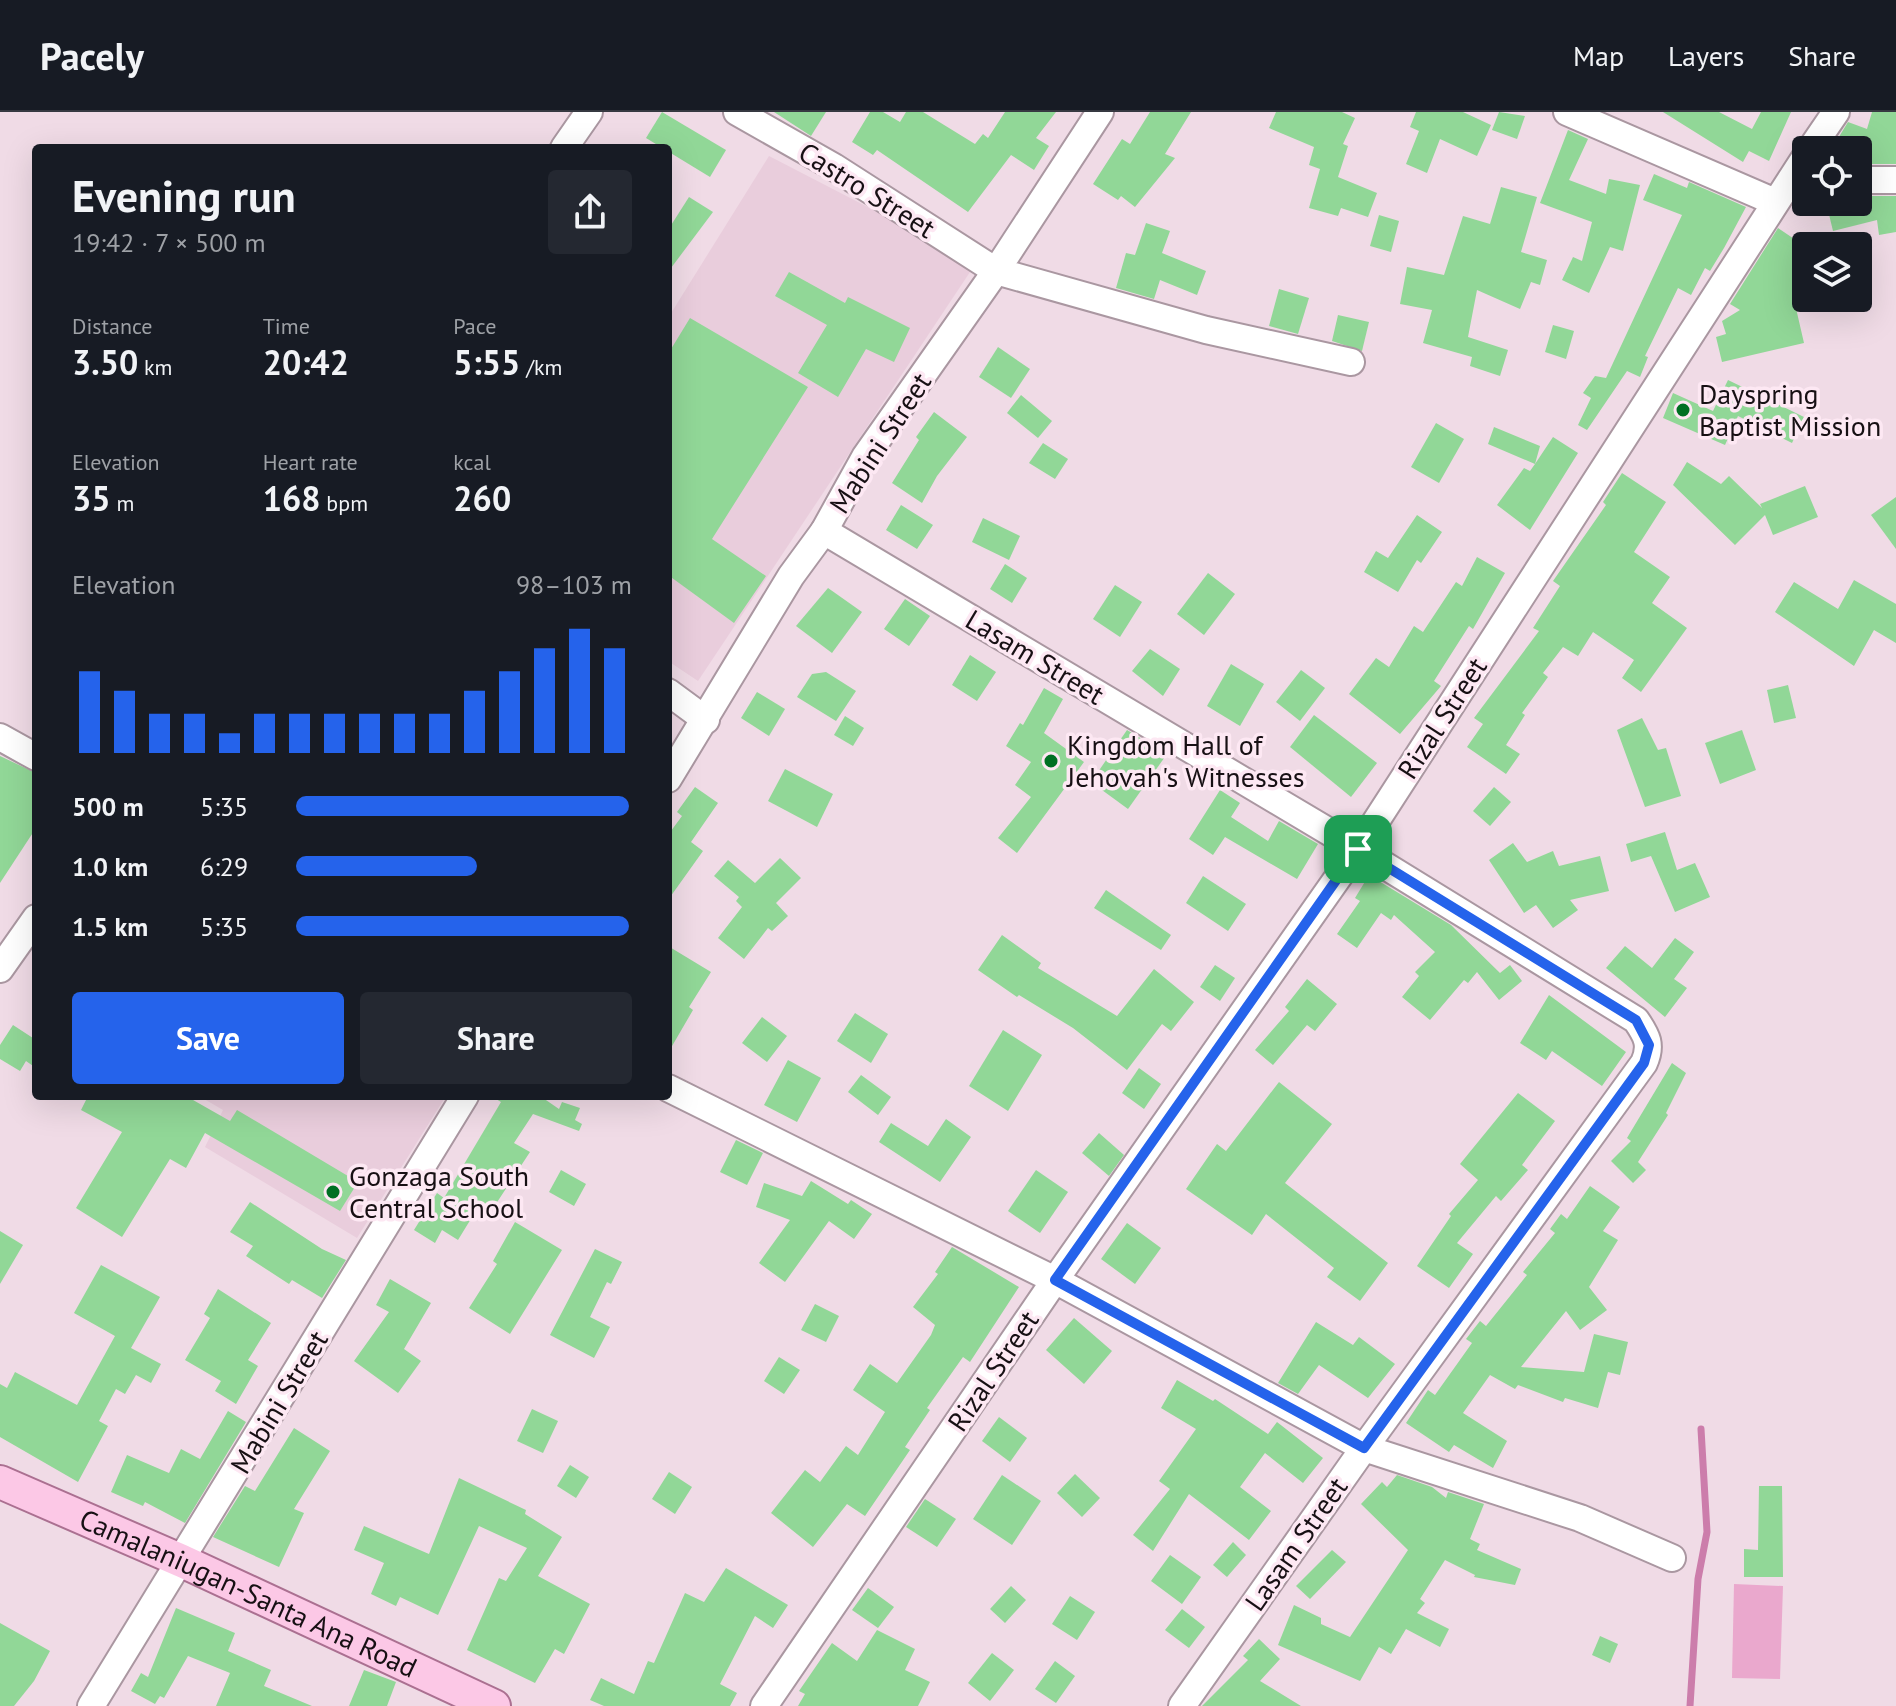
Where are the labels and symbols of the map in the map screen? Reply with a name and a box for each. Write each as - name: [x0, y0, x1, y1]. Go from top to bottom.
- street label: Castro Street: [792, 133, 943, 246]
- street label: Mabini Street: [820, 365, 939, 520]
- place label: Dayspring Baptist Mission: [1699, 375, 1881, 444]
- marker: Dayspring Baptist Mission: [1674, 401, 1692, 419]
- street label: Lasam Street: [959, 601, 1112, 713]
- street label: Rizal Street: [1389, 649, 1495, 786]
- place label: Kingdom Hall of Jehovah's Witnesses: [1066, 726, 1304, 795]
- marker: Kingdom Hall of Jehovah's Witnesses: [1042, 752, 1060, 770]
- pin: [1324, 815, 1392, 883]
- place label: Gonzaga South Central School: [349, 1157, 529, 1226]
- marker: Gonzaga South Central School: [324, 1183, 342, 1201]
- street label: Rizal Street: [939, 1303, 1047, 1438]
- street label: Mabini Street: [221, 1323, 336, 1480]
- street label: Lasam Street: [1236, 1469, 1356, 1618]
- street label: Camalaniugan-Santa Ana Road: [74, 1500, 423, 1686]

